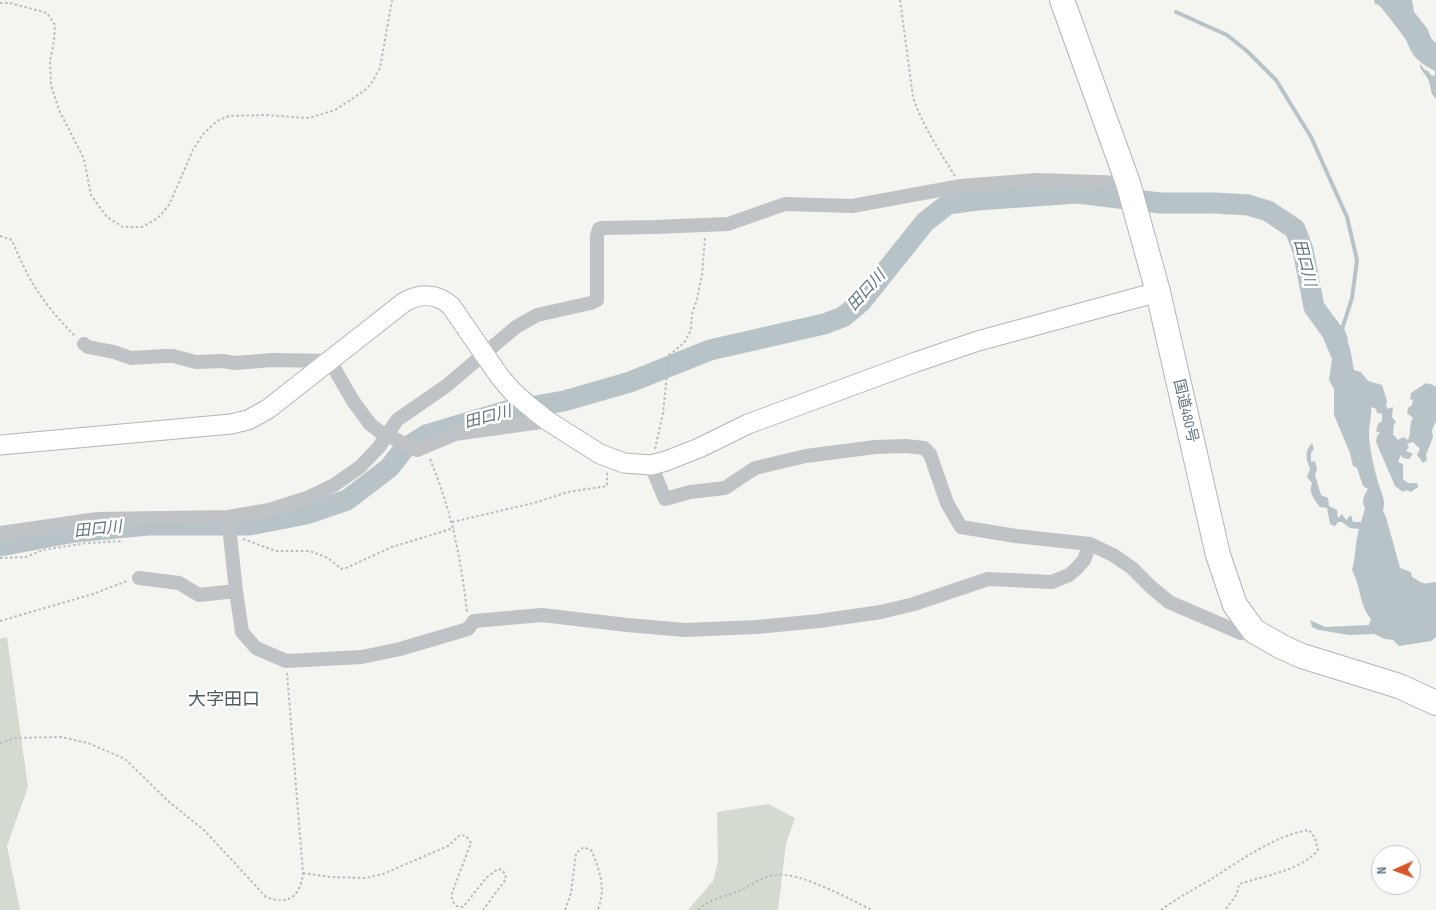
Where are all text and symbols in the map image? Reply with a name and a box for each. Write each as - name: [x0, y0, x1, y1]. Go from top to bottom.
- water label: 田口川: [1289, 237, 1319, 289]
- water label: 田口川: [844, 267, 890, 315]
- street label: 国道480号: [1169, 378, 1201, 444]
- water label: 田口川: [462, 403, 514, 433]
- water label: 田口川: [73, 518, 123, 542]
- district label: 大字田口: [188, 689, 260, 711]
- north arrow: [1371, 845, 1421, 895]
- text: N: [1373, 866, 1390, 875]

